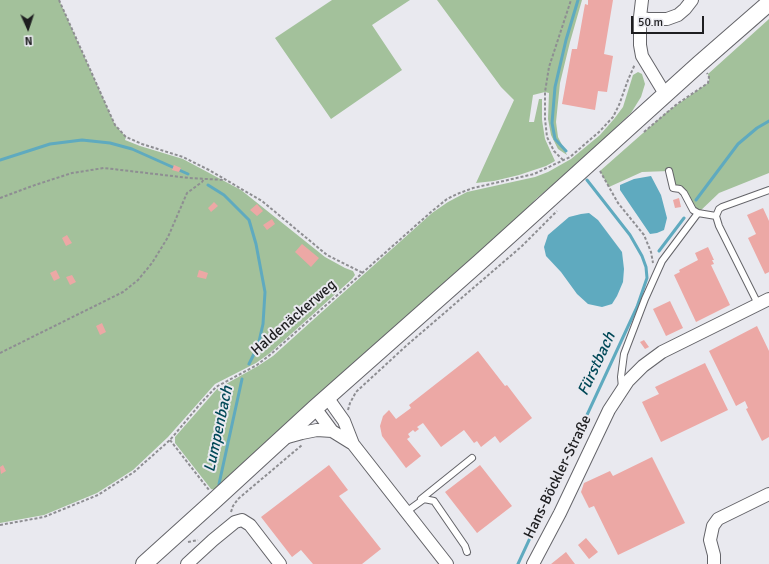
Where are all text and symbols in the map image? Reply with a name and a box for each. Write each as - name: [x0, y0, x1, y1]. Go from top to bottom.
- north arrow: [8, 8, 48, 48]
- scale bar: [633, 8, 706, 34]
- text: 50 m: [638, 15, 663, 30]
- text: N: [24, 34, 33, 47]
- street label: Haldenäckerweg: [248, 276, 340, 360]
- water label: Fürstbach: [574, 329, 620, 399]
- water label: Lumpenbach: [201, 384, 237, 474]
- street label: Hans-Böckler-Straße: [520, 412, 596, 542]

